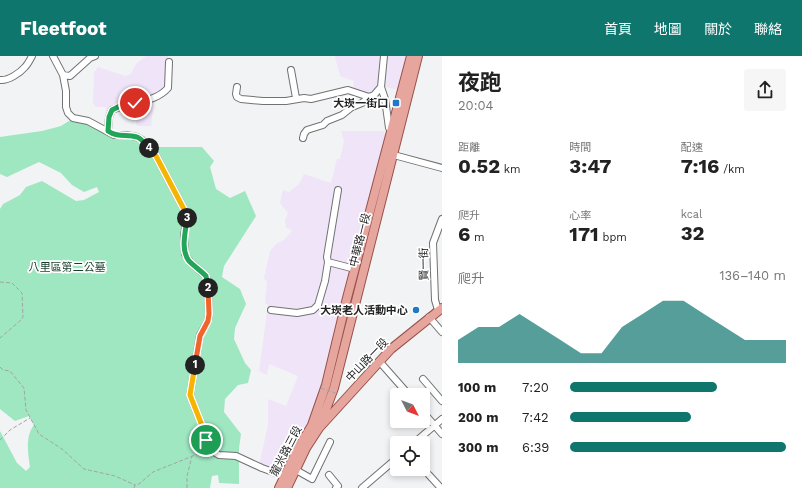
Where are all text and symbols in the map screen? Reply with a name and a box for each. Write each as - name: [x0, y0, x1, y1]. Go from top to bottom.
- text: Fleetfoot: [20, 17, 107, 40]
- text: 首頁: [604, 21, 632, 37]
- text: 地圖: [654, 21, 682, 37]
- text: 關於: [704, 21, 732, 37]
- text: 聯絡: [754, 21, 782, 37]
- button: share: [744, 69, 786, 111]
- text: 夜跑: [458, 70, 502, 95]
- pin: [118, 86, 152, 120]
- icon: check: [124, 92, 146, 114]
- place label: 大崁一街口: [333, 97, 388, 110]
- marker: 大崁一街口: [391, 98, 401, 108]
- text: 20:04: [458, 98, 494, 113]
- pin: 4: [139, 138, 159, 158]
- text: 4: [145, 141, 153, 154]
- text: 距離: [458, 141, 480, 154]
- text: 時間: [569, 141, 591, 154]
- text: 配速: [681, 141, 703, 154]
- text: 0.52: [458, 154, 500, 178]
- text: 3:47: [569, 154, 611, 178]
- text: 7:16: [681, 154, 719, 178]
- text: km: [500, 163, 521, 176]
- text: /km: [719, 163, 745, 176]
- pin: 3: [177, 208, 197, 228]
- text: kcal: [681, 208, 702, 221]
- text: 爬升: [458, 209, 480, 222]
- text: 心率: [569, 209, 591, 222]
- text: 3: [184, 211, 190, 224]
- street label: 中華路一段: [347, 212, 373, 268]
- text: 32: [681, 221, 704, 245]
- text: 6: [458, 222, 470, 246]
- text: 171: [569, 222, 599, 246]
- text: m: [470, 231, 485, 244]
- text: bpm: [599, 231, 627, 244]
- street label: 賢一街: [417, 247, 431, 281]
- park label: 八里區第二公墓: [29, 261, 106, 274]
- text: 136–140 m: [719, 268, 786, 283]
- text: 爬升: [458, 271, 484, 286]
- pin: 2: [198, 278, 218, 298]
- text: 2: [205, 281, 211, 294]
- place label: 大崁老人活動中心: [320, 304, 408, 317]
- marker: 大崁老人活動中心: [411, 305, 421, 315]
- street label: 中山路一段: [343, 336, 391, 384]
- pin: 1: [185, 355, 205, 375]
- text: 1: [193, 358, 197, 371]
- text: 100 m: [458, 380, 496, 395]
- text: 7:20: [522, 380, 549, 395]
- north arrow: [390, 388, 430, 428]
- map controls: [390, 388, 430, 476]
- text: 200 m: [458, 410, 498, 425]
- text: 7:42: [522, 410, 549, 425]
- pin: [189, 423, 223, 457]
- street label: 龍米路三段: [267, 424, 305, 478]
- icon: arrive: [195, 429, 217, 451]
- button: locate: [390, 436, 430, 476]
- text: 300 m: [458, 440, 498, 455]
- text: 6:39: [522, 440, 549, 455]

